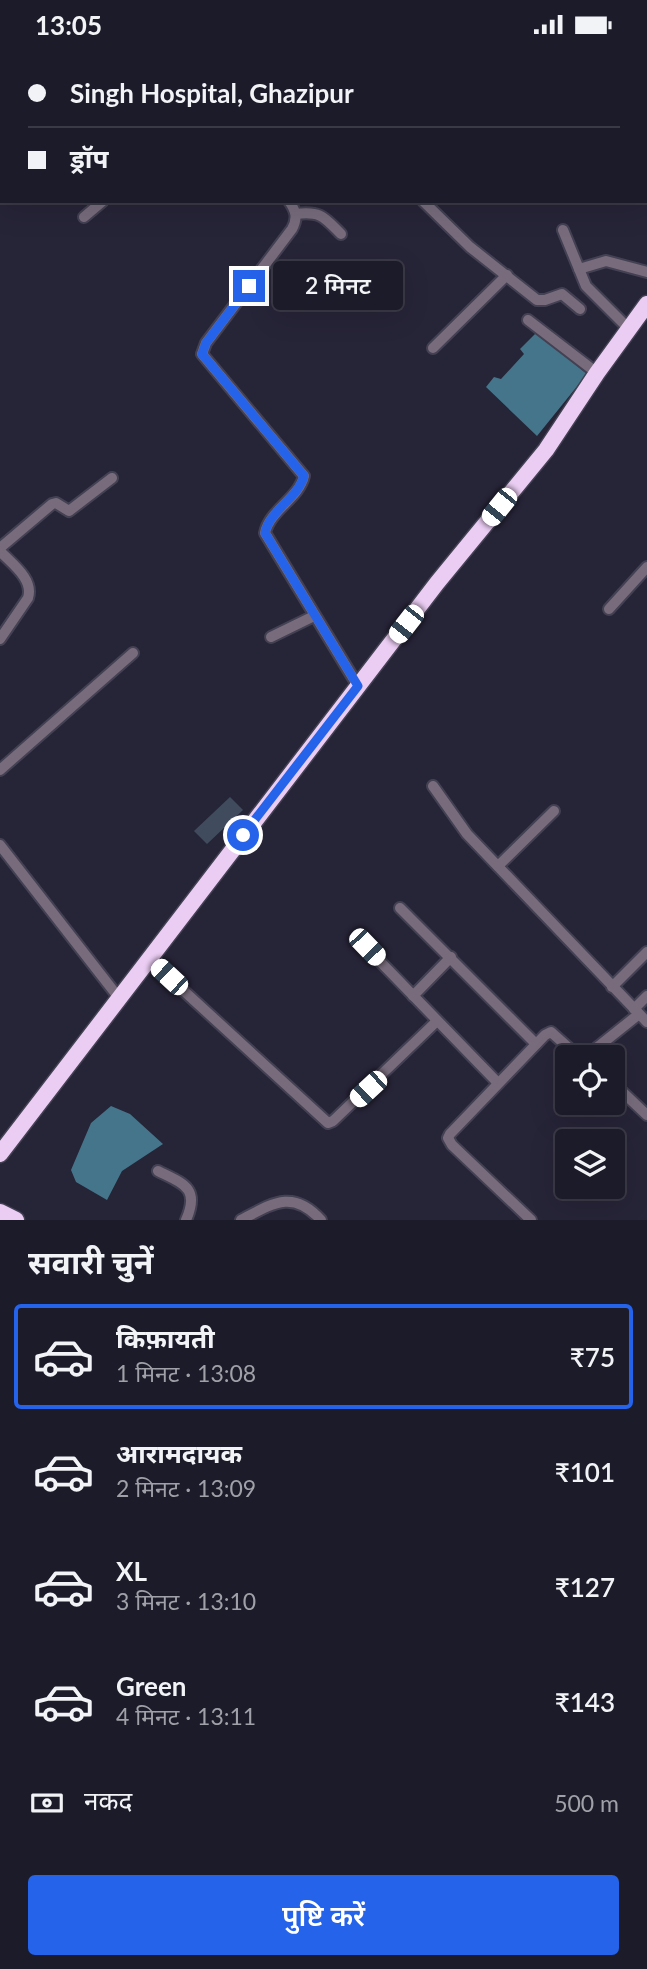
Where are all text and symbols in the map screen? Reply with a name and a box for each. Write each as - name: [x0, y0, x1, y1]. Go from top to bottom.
- text: 13:05: [35, 9, 102, 41]
- text: Singh Hospital, Ghazipur: [70, 77, 354, 109]
- text: ड्रॉप: [70, 142, 108, 174]
- callout: 2 मिनट: [274, 261, 403, 311]
- route end: [233, 270, 265, 302]
- text: 2 मिनट: [305, 271, 371, 299]
- car: [478, 484, 521, 530]
- car: [385, 601, 428, 647]
- route start: [227, 819, 259, 851]
- car: [345, 925, 390, 969]
- car: [147, 955, 192, 999]
- map controls: [555, 1045, 625, 1199]
- button: locate: [555, 1045, 625, 1115]
- car: [346, 1067, 391, 1111]
- button: layers: [555, 1129, 625, 1199]
- text: सवारी चुनें: [28, 1242, 154, 1281]
- text: किफ़ायती: [116, 1322, 215, 1354]
- icon: car: [32, 1325, 95, 1388]
- text: ₹75: [570, 1341, 615, 1373]
- text: 1 मिनट · 13:08: [116, 1359, 256, 1387]
- text: आरामदायक: [116, 1437, 242, 1469]
- icon: car: [32, 1440, 95, 1503]
- text: ₹101: [555, 1456, 615, 1488]
- text: 2 मिनट · 13:09: [116, 1474, 256, 1502]
- icon: car: [32, 1555, 95, 1618]
- text: XL: [116, 1555, 147, 1587]
- text: ₹127: [555, 1571, 615, 1603]
- text: 3 मिनट · 13:10: [116, 1587, 256, 1615]
- icon: car: [32, 1670, 95, 1733]
- text: Green: [116, 1670, 186, 1702]
- text: ₹143: [555, 1686, 615, 1718]
- text: 4 मिनट · 13:11: [116, 1702, 256, 1730]
- icon: cash: [28, 1784, 66, 1822]
- text: नकद: [84, 1784, 132, 1816]
- text: 500 m: [554, 1789, 619, 1817]
- button: पुष्टि करें: [28, 1875, 619, 1955]

